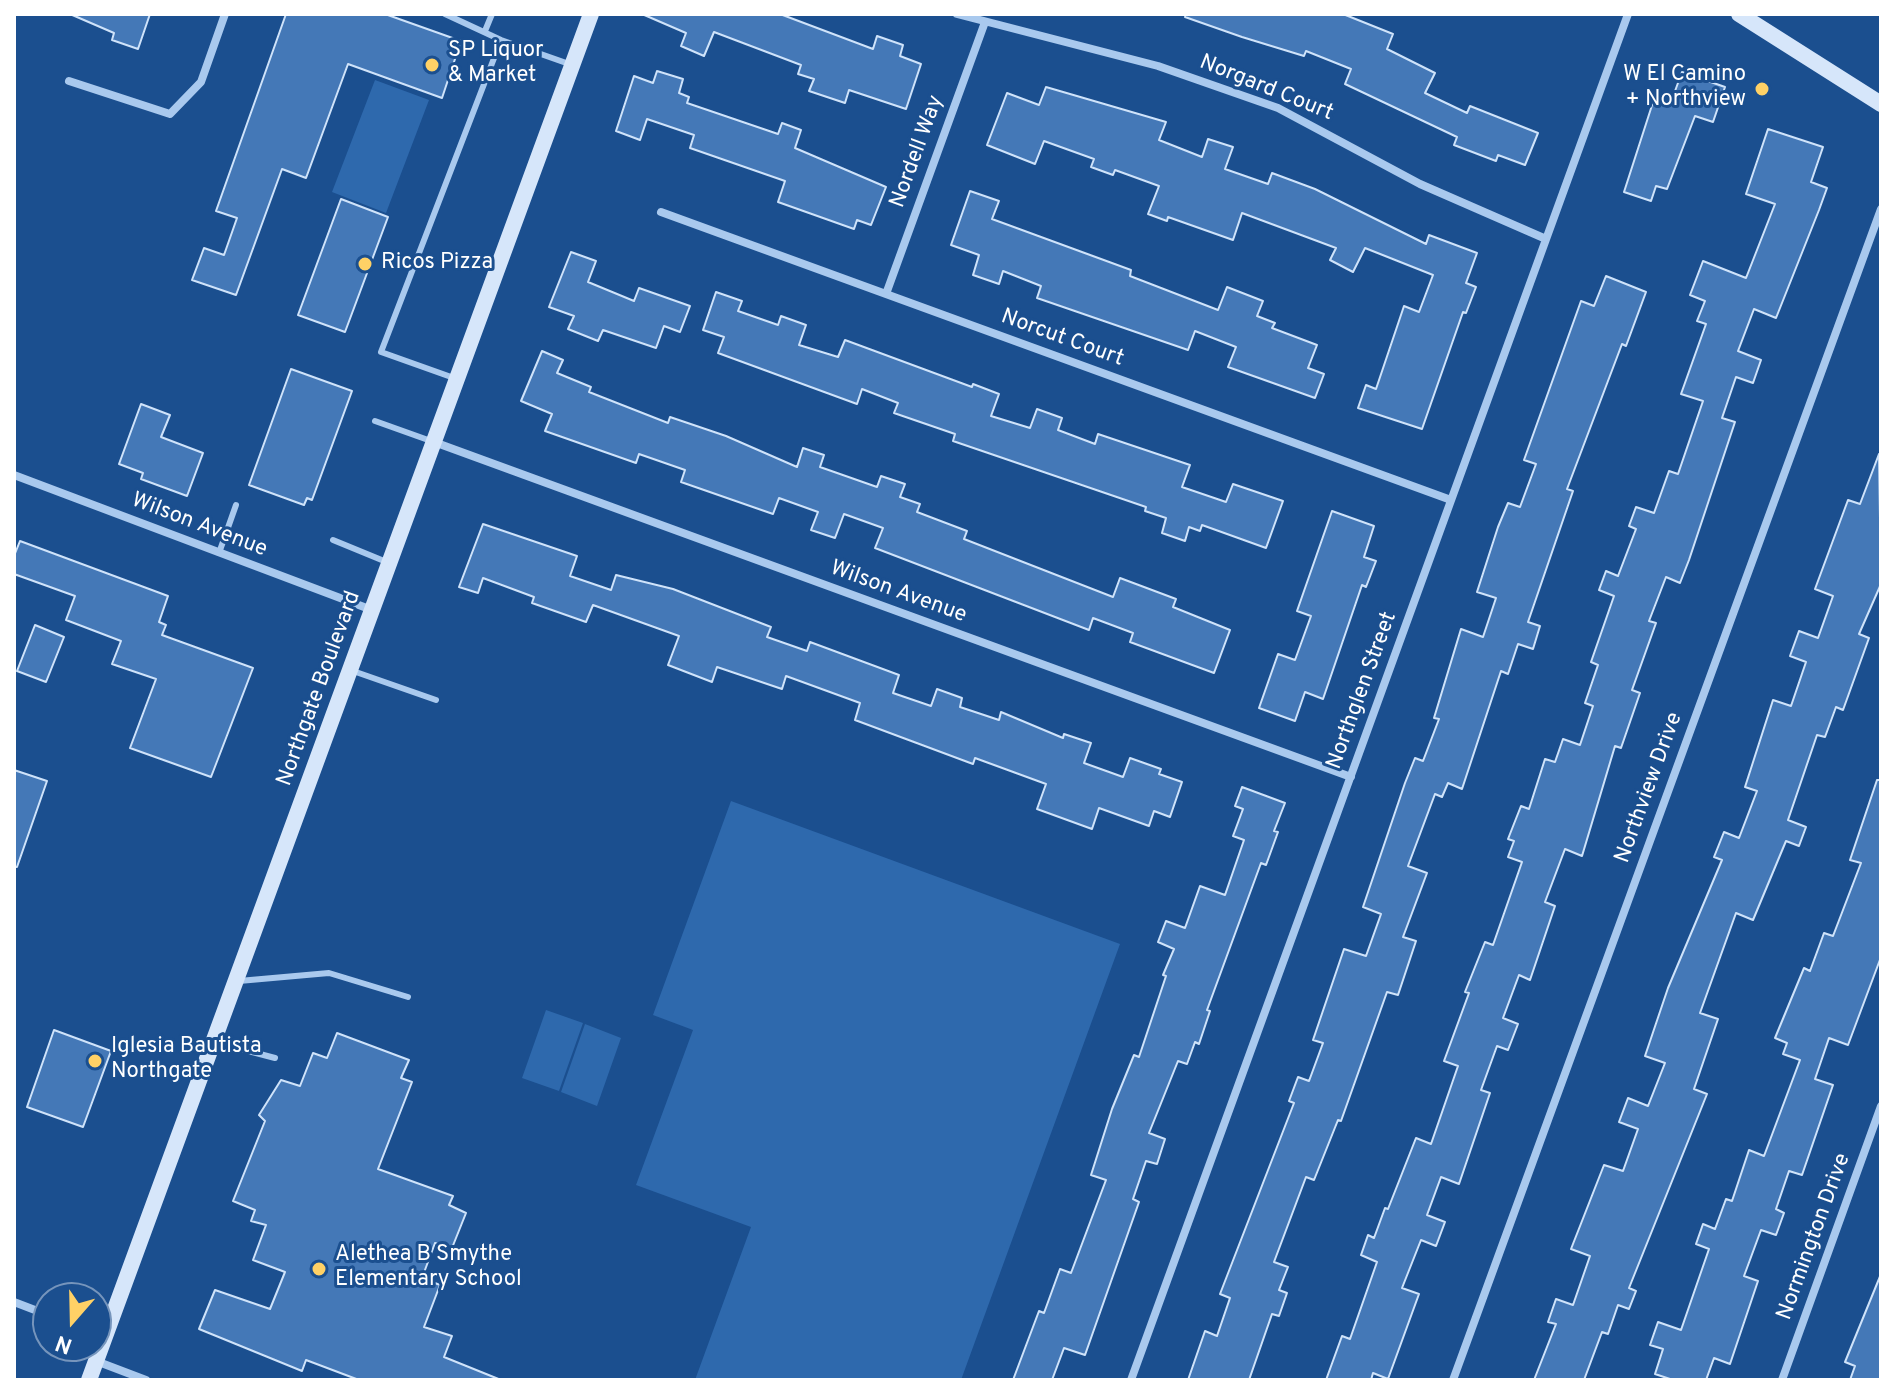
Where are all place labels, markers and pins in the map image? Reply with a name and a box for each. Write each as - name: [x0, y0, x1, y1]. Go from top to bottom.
- place label: SP Liquor & Market: [448, 39, 543, 90]
- marker: SP Liquor & Market: [423, 56, 441, 74]
- place label: W El Camino + Northview: [1623, 63, 1746, 114]
- marker: W El Camino + Northview: [1753, 80, 1771, 98]
- place label: Ricos Pizza: [381, 251, 493, 277]
- marker: Ricos Pizza: [356, 255, 374, 273]
- place label: Iglesia Bautista Northgate: [111, 1035, 262, 1086]
- marker: Iglesia Bautista Northgate: [86, 1052, 104, 1070]
- place label: Alethea B Smythe Elementary School: [335, 1243, 522, 1294]
- marker: Alethea B Smythe Elementary School: [310, 1260, 328, 1278]

